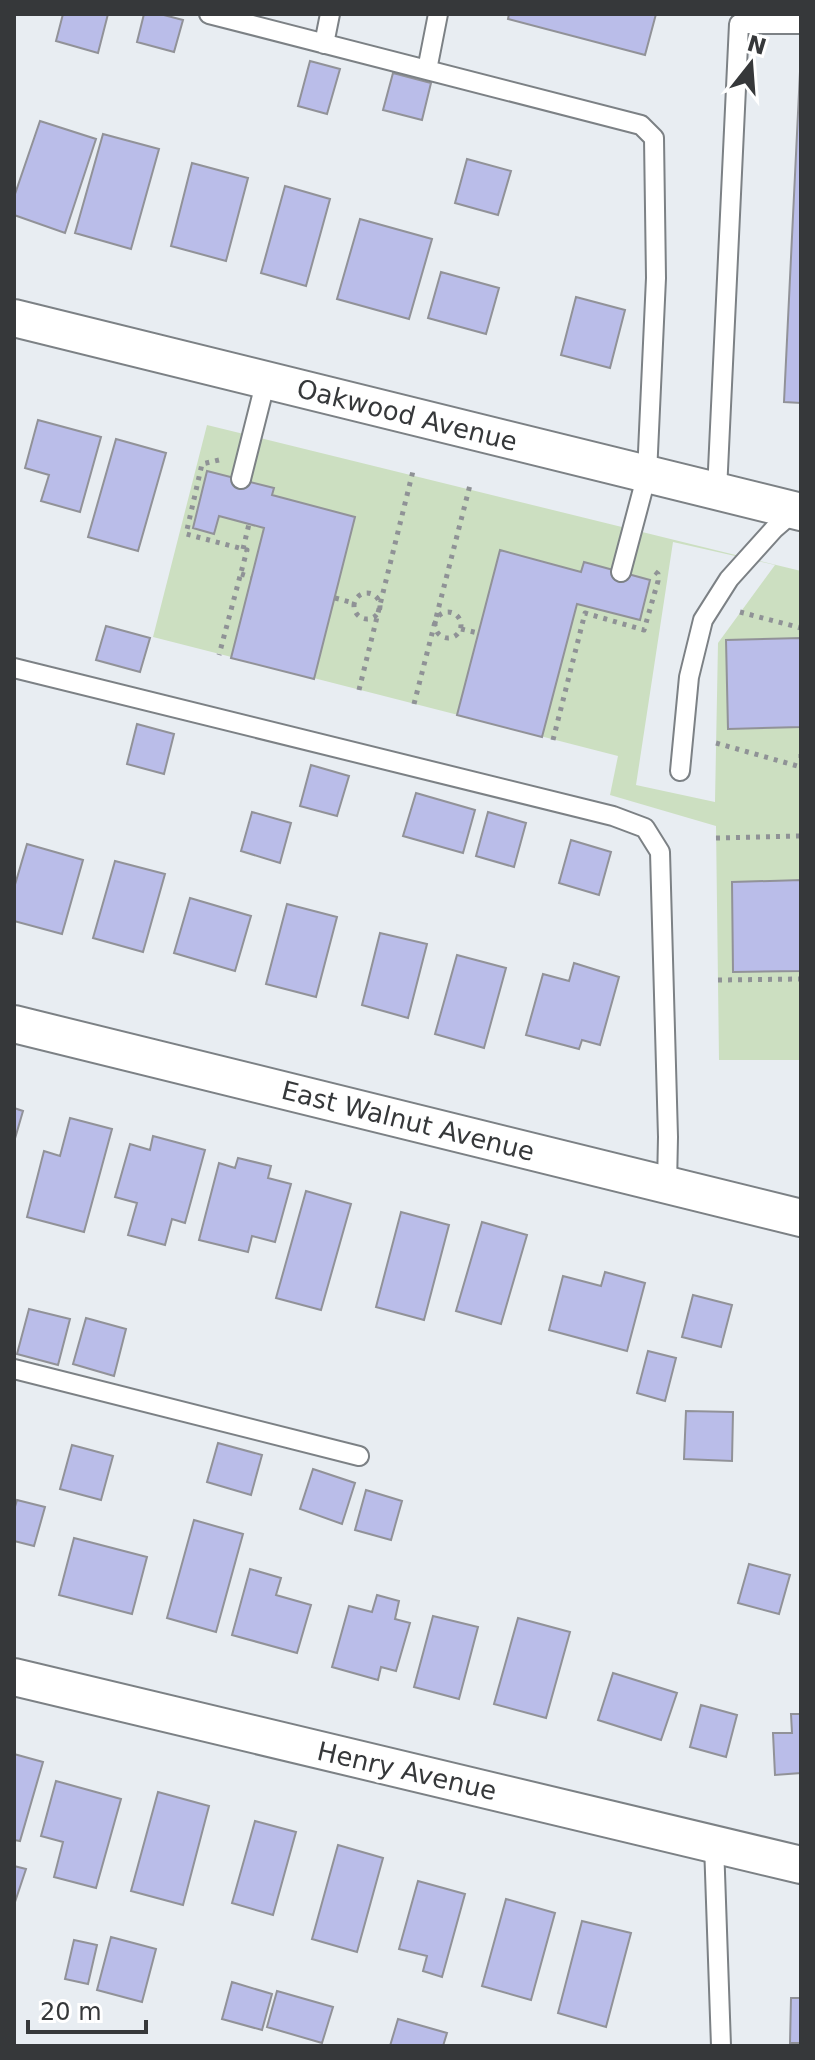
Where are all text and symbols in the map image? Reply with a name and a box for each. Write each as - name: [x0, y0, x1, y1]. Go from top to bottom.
- north arrow: [711, 24, 791, 104]
- text: N: [744, 31, 769, 60]
- street label: Oakwood Avenue: [294, 373, 520, 457]
- street label: East Walnut Avenue: [278, 1075, 538, 1167]
- street label: Henry Avenue: [314, 1736, 500, 1806]
- scale bar: [28, 1984, 146, 2034]
- text: 20 m: [40, 1998, 102, 2026]

